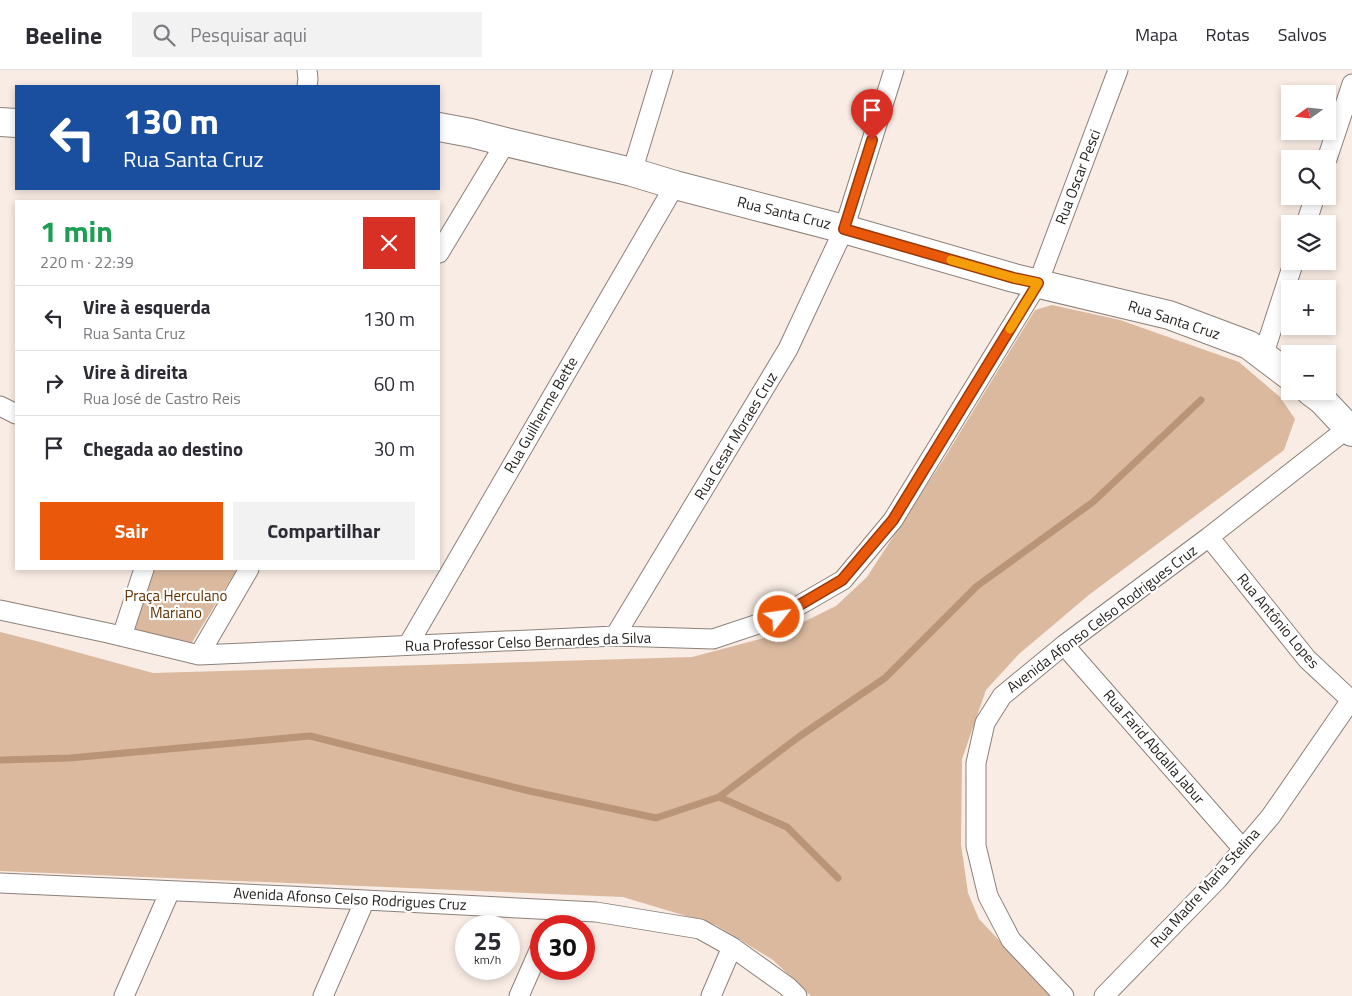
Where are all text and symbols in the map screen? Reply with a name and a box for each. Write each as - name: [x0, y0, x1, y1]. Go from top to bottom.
- search box: [132, 12, 482, 57]
- text: Beeline: [25, 17, 102, 53]
- text: Pesquisar aqui: [190, 20, 307, 49]
- icon: search: [150, 21, 178, 49]
- text: Mapa: [1135, 21, 1178, 48]
- text: Rotas: [1206, 21, 1250, 48]
- text: Salvos: [1278, 21, 1327, 48]
- north arrow: [1281, 85, 1336, 140]
- map controls: [1281, 85, 1336, 400]
- pin: [851, 89, 893, 140]
- text: 130 m: [123, 94, 219, 148]
- icon: arrive: [858, 96, 886, 124]
- icon: left: [40, 105, 105, 170]
- street label: Rua Oscar Pesci: [1049, 126, 1106, 228]
- text: Rua Santa Cruz: [123, 142, 264, 176]
- button: search: [1281, 150, 1336, 205]
- street label: Rua Santa Cruz: [735, 190, 834, 235]
- text: 1 min: [40, 208, 113, 254]
- button: layers: [1281, 215, 1336, 270]
- button: close: [363, 217, 415, 269]
- text: 220 m · 22:39: [40, 250, 134, 274]
- button: +: [1281, 280, 1336, 335]
- text: Vire à esquerda: [83, 292, 211, 321]
- street label: Rua Santa Cruz: [1125, 294, 1223, 345]
- icon: left: [40, 304, 68, 332]
- text: 130 m: [363, 304, 415, 333]
- text: Rua Santa Cruz: [83, 321, 185, 345]
- button: −: [1281, 345, 1336, 400]
- street label: Rua Guilherme Bette: [498, 352, 583, 477]
- text: Vire à direita: [83, 357, 188, 386]
- street label: Rua Cesar Moraes Cruz: [688, 367, 783, 504]
- icon: right: [40, 369, 68, 397]
- text: 60 m: [374, 369, 415, 398]
- text: Rua José de Castro Reis: [83, 386, 241, 410]
- icon: arrive: [40, 434, 68, 462]
- text: Chegada ao destino: [83, 434, 243, 463]
- text: 30 m: [374, 434, 415, 463]
- button: Sair: [40, 502, 223, 560]
- button: Compartilhar: [233, 502, 415, 560]
- street label: Avenida Afonso Celso Rodrigues Cruz: [1002, 539, 1202, 698]
- street label: Rua Antônio Lopes: [1232, 568, 1325, 673]
- park label: Praça Herculano Mariano: [124, 584, 228, 624]
- position arrow: [752, 590, 804, 642]
- street label: Rua Professor Celso Bernardes da Silva: [404, 626, 652, 657]
- street label: Rua Farid Abdalla Jabur: [1098, 684, 1211, 809]
- street label: Rua Madre Maria Stelina: [1144, 822, 1265, 953]
- street label: Avenida Afonso Celso Rodrigues Cruz: [233, 881, 467, 916]
- speed limit sign: 30: [530, 915, 595, 980]
- text: 25: [473, 922, 502, 960]
- text: km/h: [474, 950, 501, 969]

